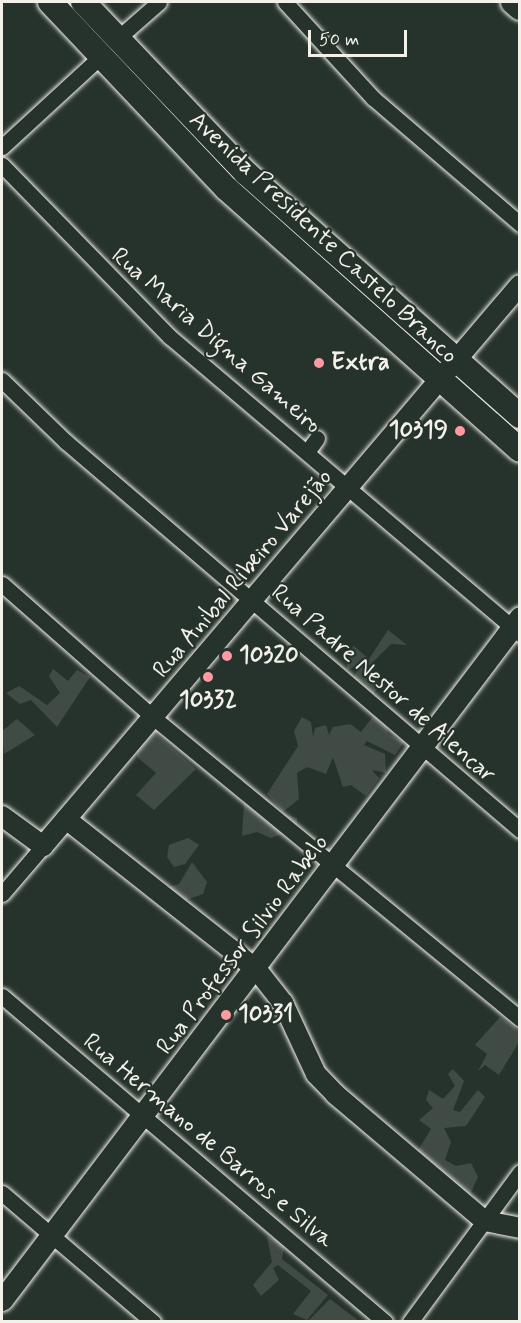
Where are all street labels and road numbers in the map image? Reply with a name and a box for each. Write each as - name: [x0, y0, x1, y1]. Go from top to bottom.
- street label: Avenida Presidente Castelo Branco: [183, 106, 463, 370]
- street label: Rua Maria Digna Gameiro: [105, 242, 327, 440]
- street label: Rua Anibal Ribeiro Varejão: [146, 463, 340, 685]
- street label: Rua Padre Nestor de Alencar: [264, 578, 502, 790]
- street label: Rua Professor Silvio Rabelo: [151, 830, 335, 1060]
- street label: Rua Hermano de Barros e Silva: [79, 1029, 337, 1253]

